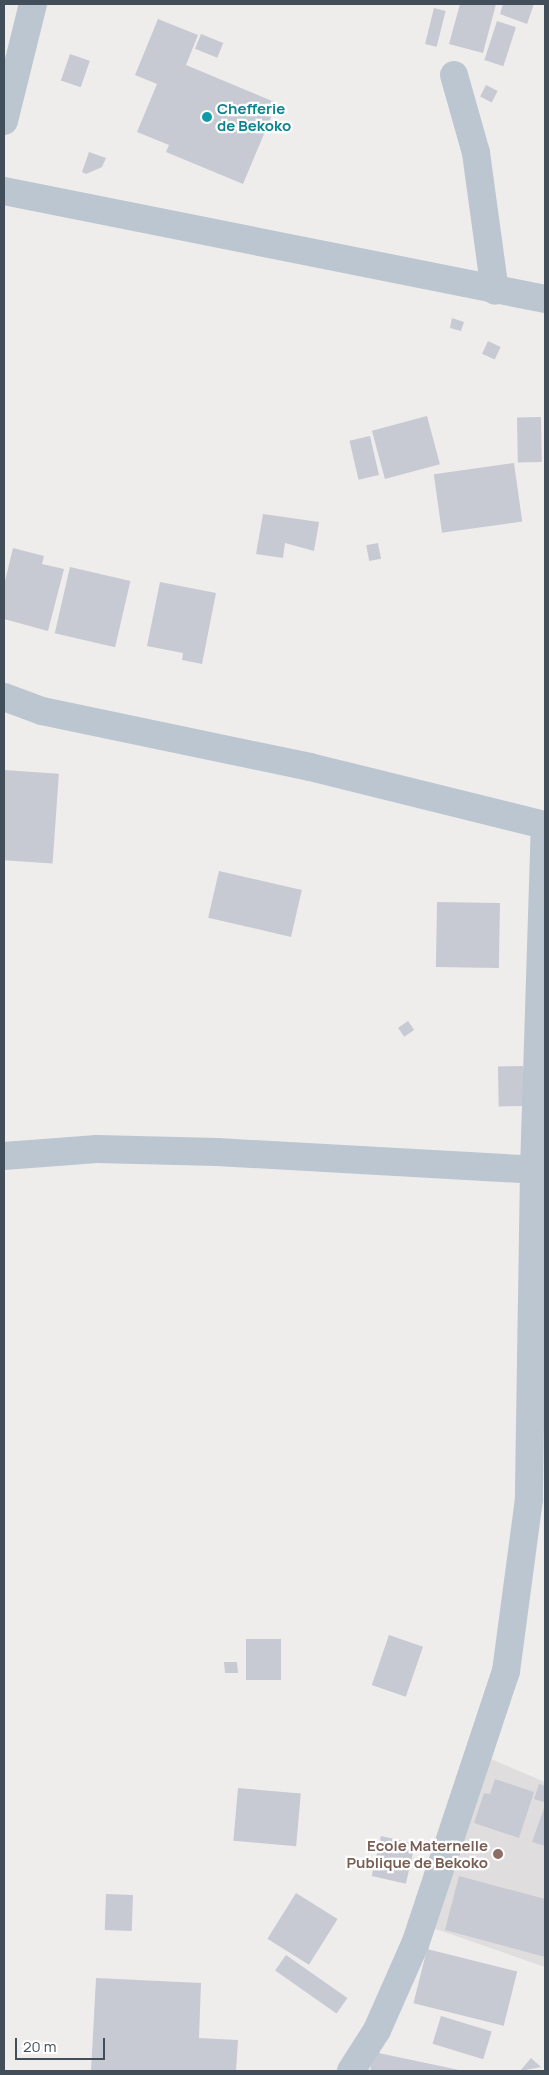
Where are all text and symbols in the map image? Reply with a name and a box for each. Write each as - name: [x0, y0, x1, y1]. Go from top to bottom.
- place label: Chefferie de Bekoko: [217, 99, 291, 134]
- marker: Chefferie de Bekoko: [201, 111, 213, 123]
- place label: Ecole Maternelle Publique de Bekoko: [347, 1836, 488, 1871]
- marker: Ecole Maternelle Publique de Bekoko: [492, 1848, 504, 1860]
- scale bar: [18, 2028, 108, 2060]
- text: 20 m: [23, 2036, 56, 2057]

